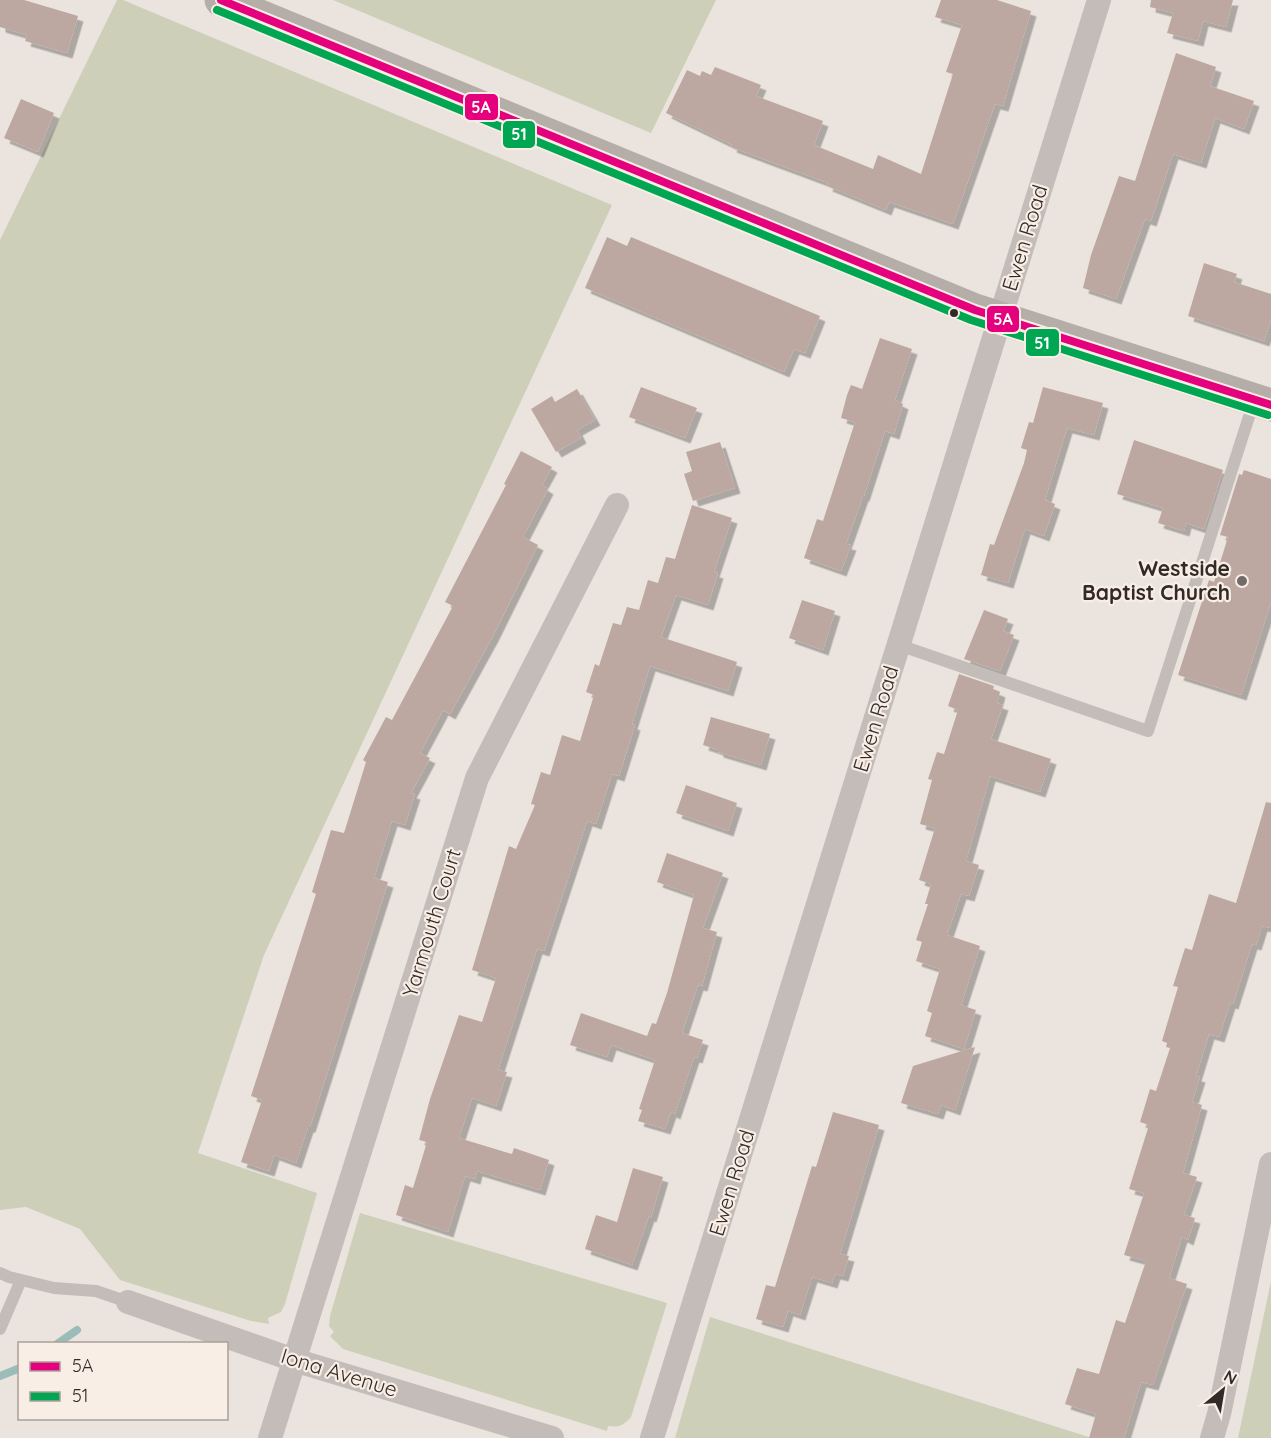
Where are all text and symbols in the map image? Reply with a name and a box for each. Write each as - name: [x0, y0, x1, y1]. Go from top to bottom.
- line badge: 5A: [464, 93, 499, 121]
- text: 5A: [471, 97, 491, 117]
- line badge: 51: [502, 120, 536, 149]
- text: 51: [511, 124, 527, 144]
- street label: Ewen Road: [996, 182, 1052, 294]
- line badge: 5A: [986, 305, 1020, 333]
- unlabelled marker: [948, 307, 960, 319]
- text: 5A: [993, 309, 1013, 329]
- line badge: 51: [1025, 328, 1060, 357]
- text: 51: [1034, 333, 1050, 353]
- place label: Westside Baptist Church: [1082, 555, 1230, 605]
- marker: Westside Baptist Church: [1235, 574, 1249, 588]
- street label: Ewen Road: [847, 663, 903, 775]
- street label: Yarmouth Court: [396, 845, 466, 1000]
- street label: Ewen Road: [703, 1127, 759, 1239]
- legend: [18, 1342, 228, 1420]
- street label: Iona Avenue: [278, 1342, 401, 1402]
- text: 5A: [72, 1354, 94, 1377]
- north arrow: [1193, 1360, 1253, 1420]
- text: N: [1220, 1365, 1241, 1389]
- text: 51: [72, 1384, 88, 1407]

